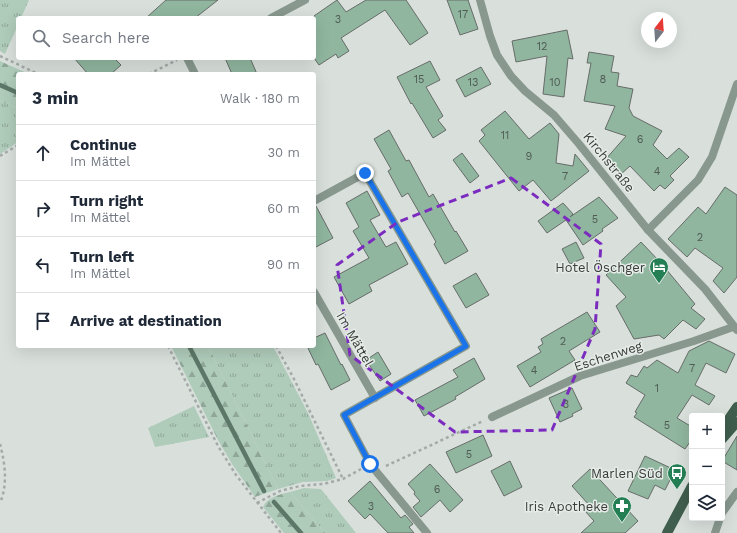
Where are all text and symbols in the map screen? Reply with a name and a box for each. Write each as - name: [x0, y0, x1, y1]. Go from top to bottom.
- house number: 17: [458, 8, 468, 21]
- north arrow: [641, 12, 677, 48]
- house number: 3: [335, 13, 341, 26]
- search box: [16, 16, 316, 60]
- icon: search: [30, 27, 52, 49]
- text: Search here: [62, 29, 150, 47]
- house number: 12: [537, 40, 547, 53]
- house number: 15: [414, 73, 424, 86]
- house number: 8: [600, 73, 607, 86]
- house number: 13: [468, 76, 478, 89]
- house number: 10: [549, 76, 561, 89]
- text: 3 min: [32, 88, 78, 108]
- text: Walk · 180 m: [220, 91, 300, 106]
- house number: 11: [501, 129, 509, 142]
- street label: Kirchstraße: [580, 129, 638, 195]
- house number: 6: [637, 133, 644, 146]
- text: Continue: [70, 136, 137, 154]
- icon: ahead: [32, 142, 54, 164]
- text: 30 m: [268, 145, 300, 160]
- house number: 9: [526, 150, 533, 163]
- text: Im Mättel: [70, 154, 130, 169]
- route end: [356, 164, 374, 182]
- house number: 4: [654, 165, 661, 178]
- house number: 7: [562, 170, 568, 183]
- text: Turn right: [70, 192, 143, 210]
- icon: right: [32, 198, 54, 220]
- text: 60 m: [267, 201, 300, 216]
- text: Im Mättel: [70, 210, 130, 225]
- house number: 5: [592, 213, 598, 226]
- house number: 2: [697, 231, 703, 244]
- text: Turn left: [70, 248, 134, 266]
- icon: left: [32, 254, 54, 276]
- hotel icon: Hotel Öschger: [648, 256, 670, 284]
- text: 90 m: [267, 257, 300, 272]
- place label: Hotel Öschger: [555, 260, 645, 275]
- text: Im Mättel: [70, 266, 130, 281]
- street label: Im Mättel: [333, 309, 377, 369]
- icon: arrive: [32, 310, 54, 332]
- text: Arrive at destination: [70, 312, 222, 330]
- house number: 2: [560, 335, 566, 348]
- street label: Eschenweg: [572, 338, 644, 374]
- house number: 7: [689, 362, 695, 375]
- house number: 4: [531, 364, 538, 377]
- house number: 1: [655, 382, 659, 395]
- house number: 3: [563, 398, 569, 411]
- map controls: [689, 413, 725, 521]
- button: +: [689, 413, 725, 449]
- house number: 5: [664, 419, 670, 432]
- house number: 5: [466, 448, 472, 461]
- button: −: [689, 449, 725, 485]
- route start: [361, 455, 379, 473]
- bus stop icon: Marlen Süd: [666, 462, 688, 490]
- place label: Marlen Süd: [591, 466, 663, 481]
- house number: 6: [434, 483, 441, 496]
- button: layers: [689, 485, 725, 521]
- pharmacy icon: Iris Apotheke: [611, 495, 633, 523]
- place label: Iris Apotheke: [525, 499, 608, 514]
- house number: 3: [368, 500, 374, 513]

